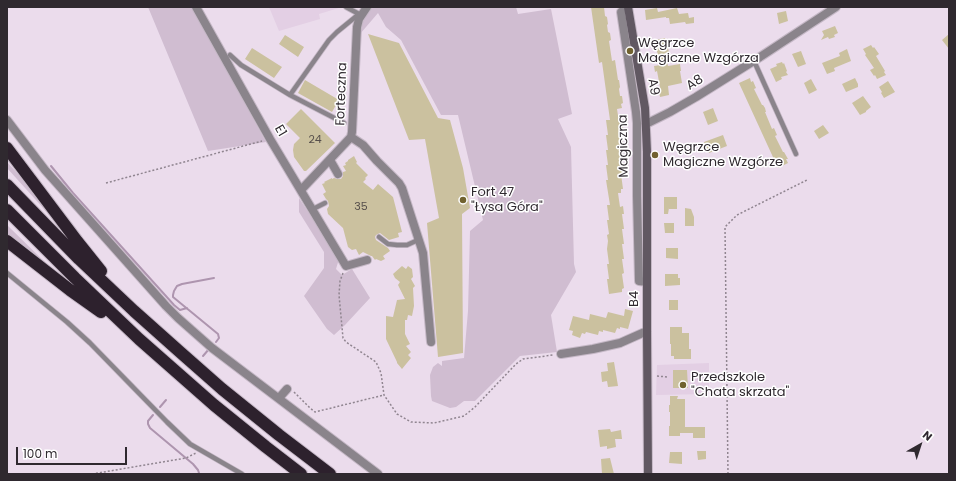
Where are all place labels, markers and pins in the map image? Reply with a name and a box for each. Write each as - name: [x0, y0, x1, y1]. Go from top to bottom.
- place label: Węgrzce Magiczne Wzgórza: [638, 36, 759, 67]
- marker: Węgrzce Magiczne Wzgórza: [625, 46, 635, 56]
- place label: Węgrzce Magiczne Wzgórze: [663, 140, 783, 171]
- marker: Węgrzce Magiczne Wzgórze: [650, 150, 660, 160]
- place label: Fort 47 "Łysa Góra": [471, 185, 543, 216]
- marker: Fort 47 "Łysa Góra": [458, 195, 468, 205]
- place label: Przedszkole "Chata skrzata": [691, 370, 789, 401]
- marker: Przedszkole "Chata skrzata": [678, 380, 688, 390]

